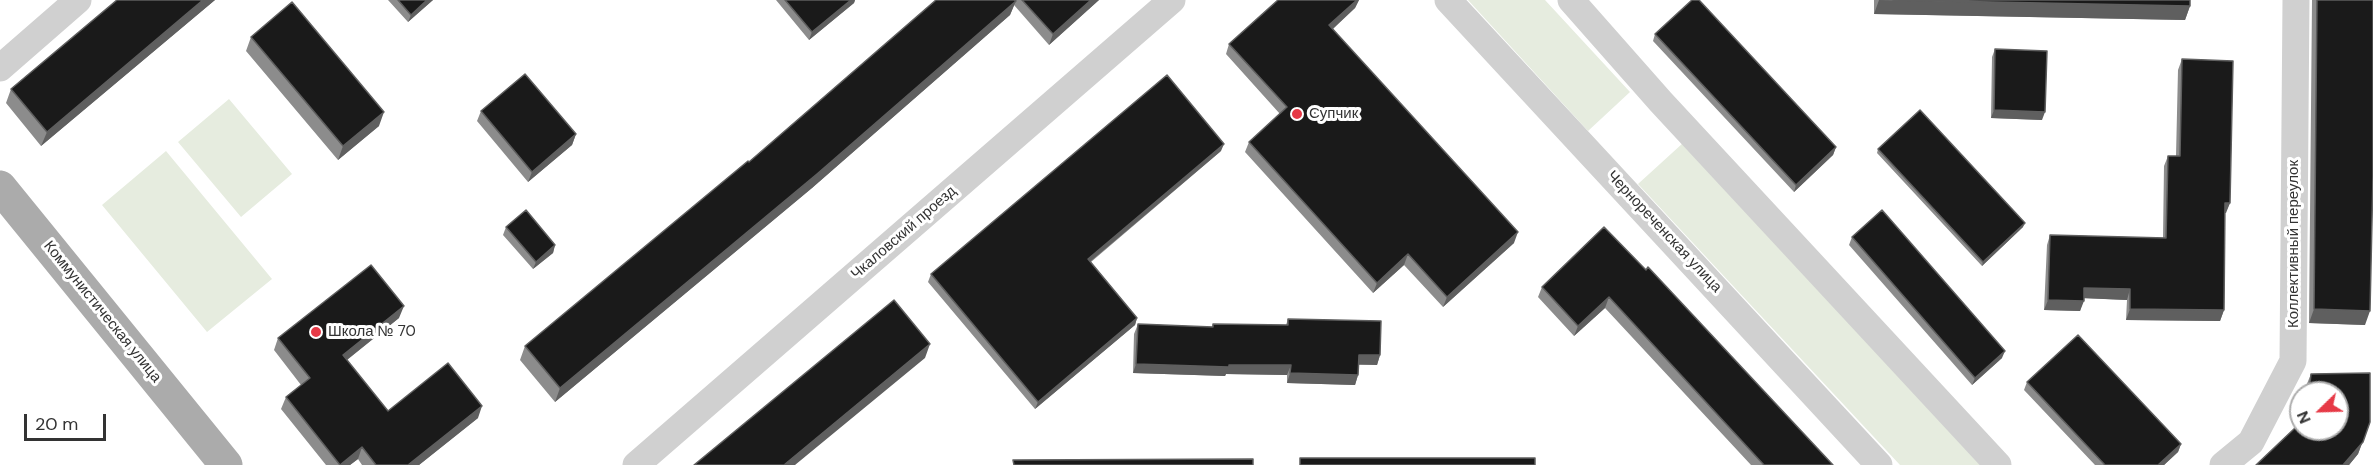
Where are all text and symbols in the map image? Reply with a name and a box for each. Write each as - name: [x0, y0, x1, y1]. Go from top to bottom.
- place label: Супчик: [1309, 105, 1358, 123]
- marker: Супчик: [1290, 107, 1304, 121]
- street label: Коллективный переулок: [2285, 160, 2303, 328]
- street label: Чернореченская улица: [1603, 167, 1725, 297]
- street label: Чкаловский проезд: [848, 183, 960, 283]
- street label: Коммунистическая улица: [39, 238, 165, 386]
- place label: Школа № 70: [328, 323, 416, 341]
- marker: Школа № 70: [309, 325, 323, 339]
- north arrow: [2289, 381, 2349, 441]
- scale bar: [27, 402, 110, 440]
- text: N: [2292, 408, 2316, 427]
- text: 20 m: [35, 412, 78, 436]

